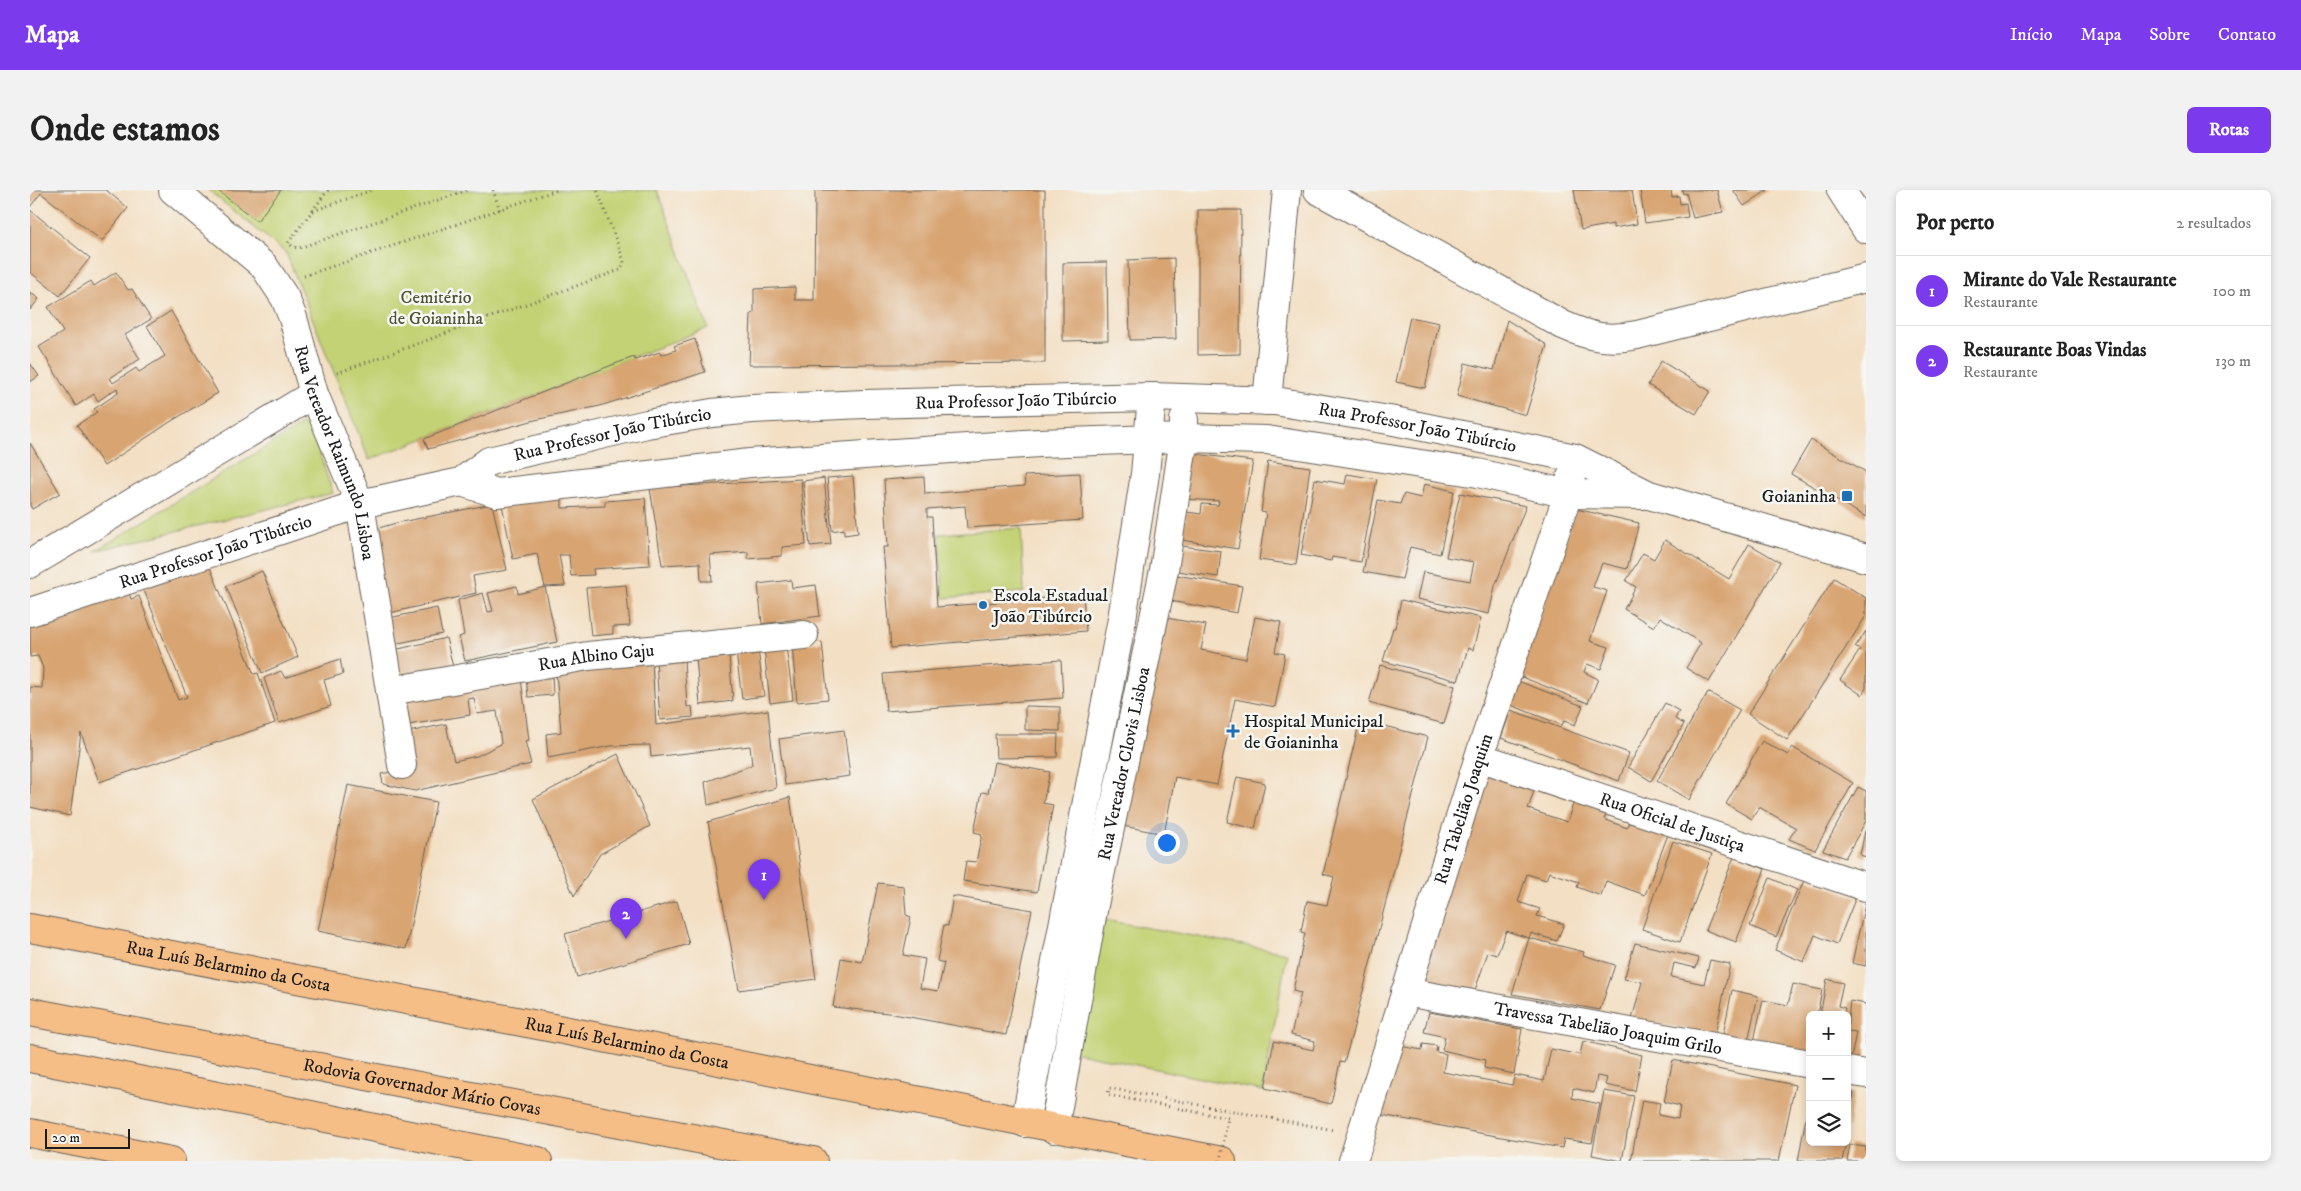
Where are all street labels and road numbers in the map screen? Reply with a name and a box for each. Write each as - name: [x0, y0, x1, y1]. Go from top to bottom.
- street label: Rua Vereador Raimundo Lisboa: [289, 343, 379, 562]
- street label: Rua Professor João Tibúrcio: [915, 388, 1117, 415]
- street label: Rua Professor João Tibúrcio: [1316, 398, 1519, 458]
- street label: Rua Professor João Tibúrcio: [512, 403, 713, 467]
- street label: Rua Professor João Tibúrcio: [116, 510, 315, 594]
- street label: Rua Albino Caju: [537, 640, 655, 677]
- street label: Rua Vereador Clovis Lisboa: [1094, 665, 1156, 863]
- street label: Rua Tabelião Joaquim: [1430, 731, 1498, 887]
- street label: Rua Oficial de Justiça: [1596, 788, 1748, 858]
- street label: Rua Luís Belarmino da Costa: [124, 937, 333, 997]
- street label: Travessa Tabelião Joaquim Grilo: [1492, 998, 1724, 1060]
- street label: Rua Luís Belarmino da Costa: [523, 1013, 731, 1075]
- street label: Rodovia Governador Mário Covas: [301, 1054, 543, 1121]

